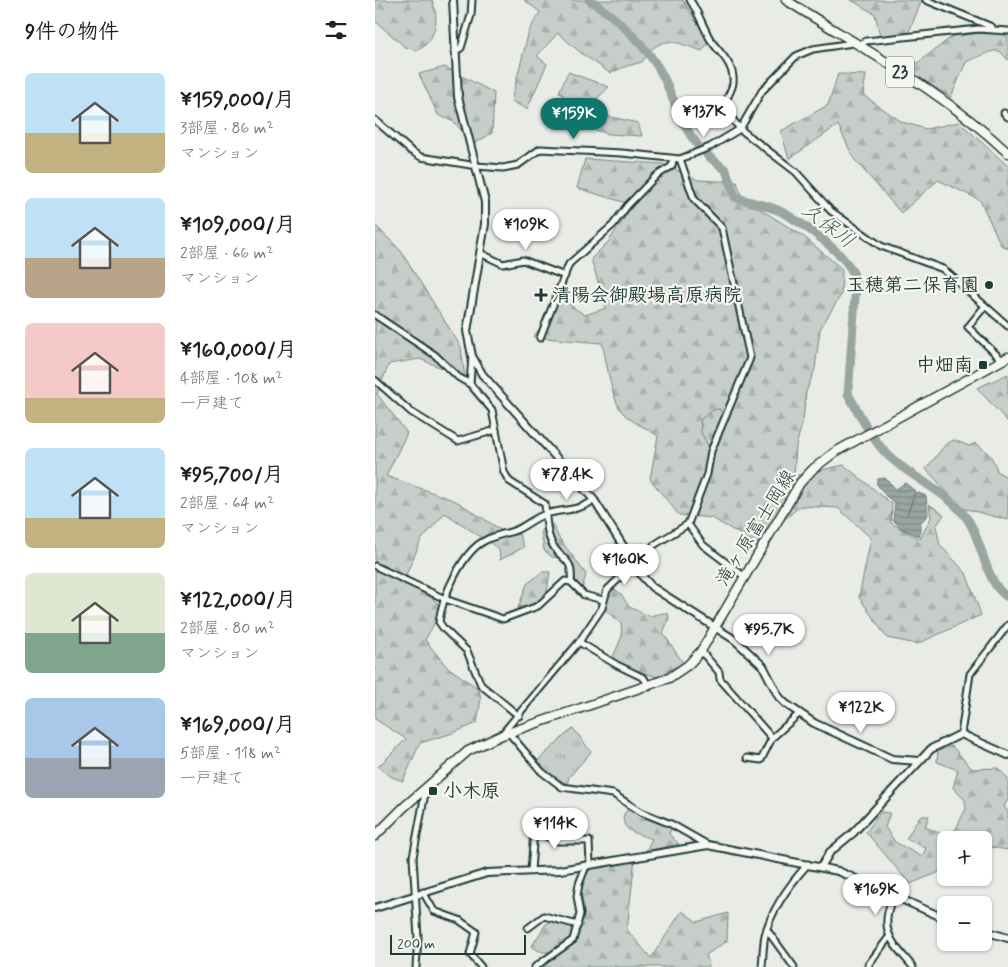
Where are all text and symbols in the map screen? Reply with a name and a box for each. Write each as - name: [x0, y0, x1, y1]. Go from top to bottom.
- icon: filters: [322, 16, 350, 44]
- text: 9件の物件: [25, 18, 119, 46]
- road number: 23: [886, 56, 914, 88]
- text: ¥159,000/月: [180, 86, 295, 114]
- icon: home: [65, 93, 125, 153]
- pin: ¥137K: [669, 96, 739, 138]
- pin: ¥159K: [539, 98, 609, 140]
- text: ¥137K: [682, 101, 726, 122]
- text: ¥159K: [552, 103, 596, 124]
- text: 3部屋 · 86 m²: [180, 118, 274, 139]
- text: マンション: [180, 143, 259, 164]
- water label: 久保川: [796, 197, 860, 255]
- pin: ¥109K: [491, 208, 561, 251]
- text: ¥109,000/月: [180, 211, 296, 239]
- text: ¥109K: [503, 214, 549, 235]
- icon: home: [65, 218, 125, 278]
- text: 2部屋 · 66 m²: [180, 243, 273, 264]
- text: マンション: [180, 268, 259, 289]
- place label: 玉穂第二保育園: [846, 273, 979, 298]
- marker: 玉穂第二保育園: [983, 279, 995, 291]
- place label: 清陽会御殿場高原病院: [552, 283, 742, 308]
- marker: 清陽会御殿場高原病院: [534, 288, 548, 302]
- text: ¥160,000/月: [180, 336, 297, 364]
- icon: home: [65, 343, 125, 403]
- place label: 中畑南: [916, 353, 973, 378]
- marker: 中畑南: [977, 359, 989, 371]
- text: 4部屋 · 108 m²: [180, 368, 283, 389]
- text: 一戸建て: [180, 393, 244, 414]
- pin: ¥78.4K: [526, 458, 608, 501]
- text: ¥95,700/月: [180, 461, 284, 489]
- text: ¥78.4K: [541, 464, 593, 485]
- street label: 滝ヶ原富士岡線: [710, 465, 802, 591]
- icon: home: [65, 468, 125, 528]
- text: 2部屋 · 64 m²: [180, 493, 274, 514]
- text: マンション: [180, 518, 259, 539]
- pin: ¥160K: [590, 544, 660, 586]
- text: ¥160K: [602, 549, 648, 570]
- text: ¥122,000/月: [180, 586, 296, 614]
- icon: home: [65, 593, 125, 653]
- pin: ¥95.7K: [728, 614, 810, 656]
- text: 2部屋 · 80 m²: [180, 618, 274, 639]
- text: ¥95.7K: [744, 619, 794, 640]
- text: マンション: [180, 643, 259, 664]
- pin: ¥122K: [826, 692, 896, 734]
- text: ¥122K: [838, 697, 884, 718]
- text: ¥169,000/月: [180, 711, 295, 739]
- icon: home: [65, 718, 125, 778]
- text: 5部屋 · 118 m²: [180, 743, 281, 764]
- text: 一戸建て: [180, 768, 244, 789]
- place label: 小木原: [443, 779, 500, 804]
- marker: 小木原: [427, 785, 439, 797]
- pin: ¥114K: [520, 808, 590, 850]
- text: ¥114K: [533, 813, 577, 834]
- map controls: [937, 831, 992, 951]
- button: +: [937, 831, 992, 886]
- pin: ¥169K: [841, 874, 911, 916]
- text: ¥169K: [854, 879, 898, 900]
- button: −: [937, 896, 992, 951]
- scale bar: [390, 932, 526, 955]
- text: 200 m: [397, 935, 435, 953]

